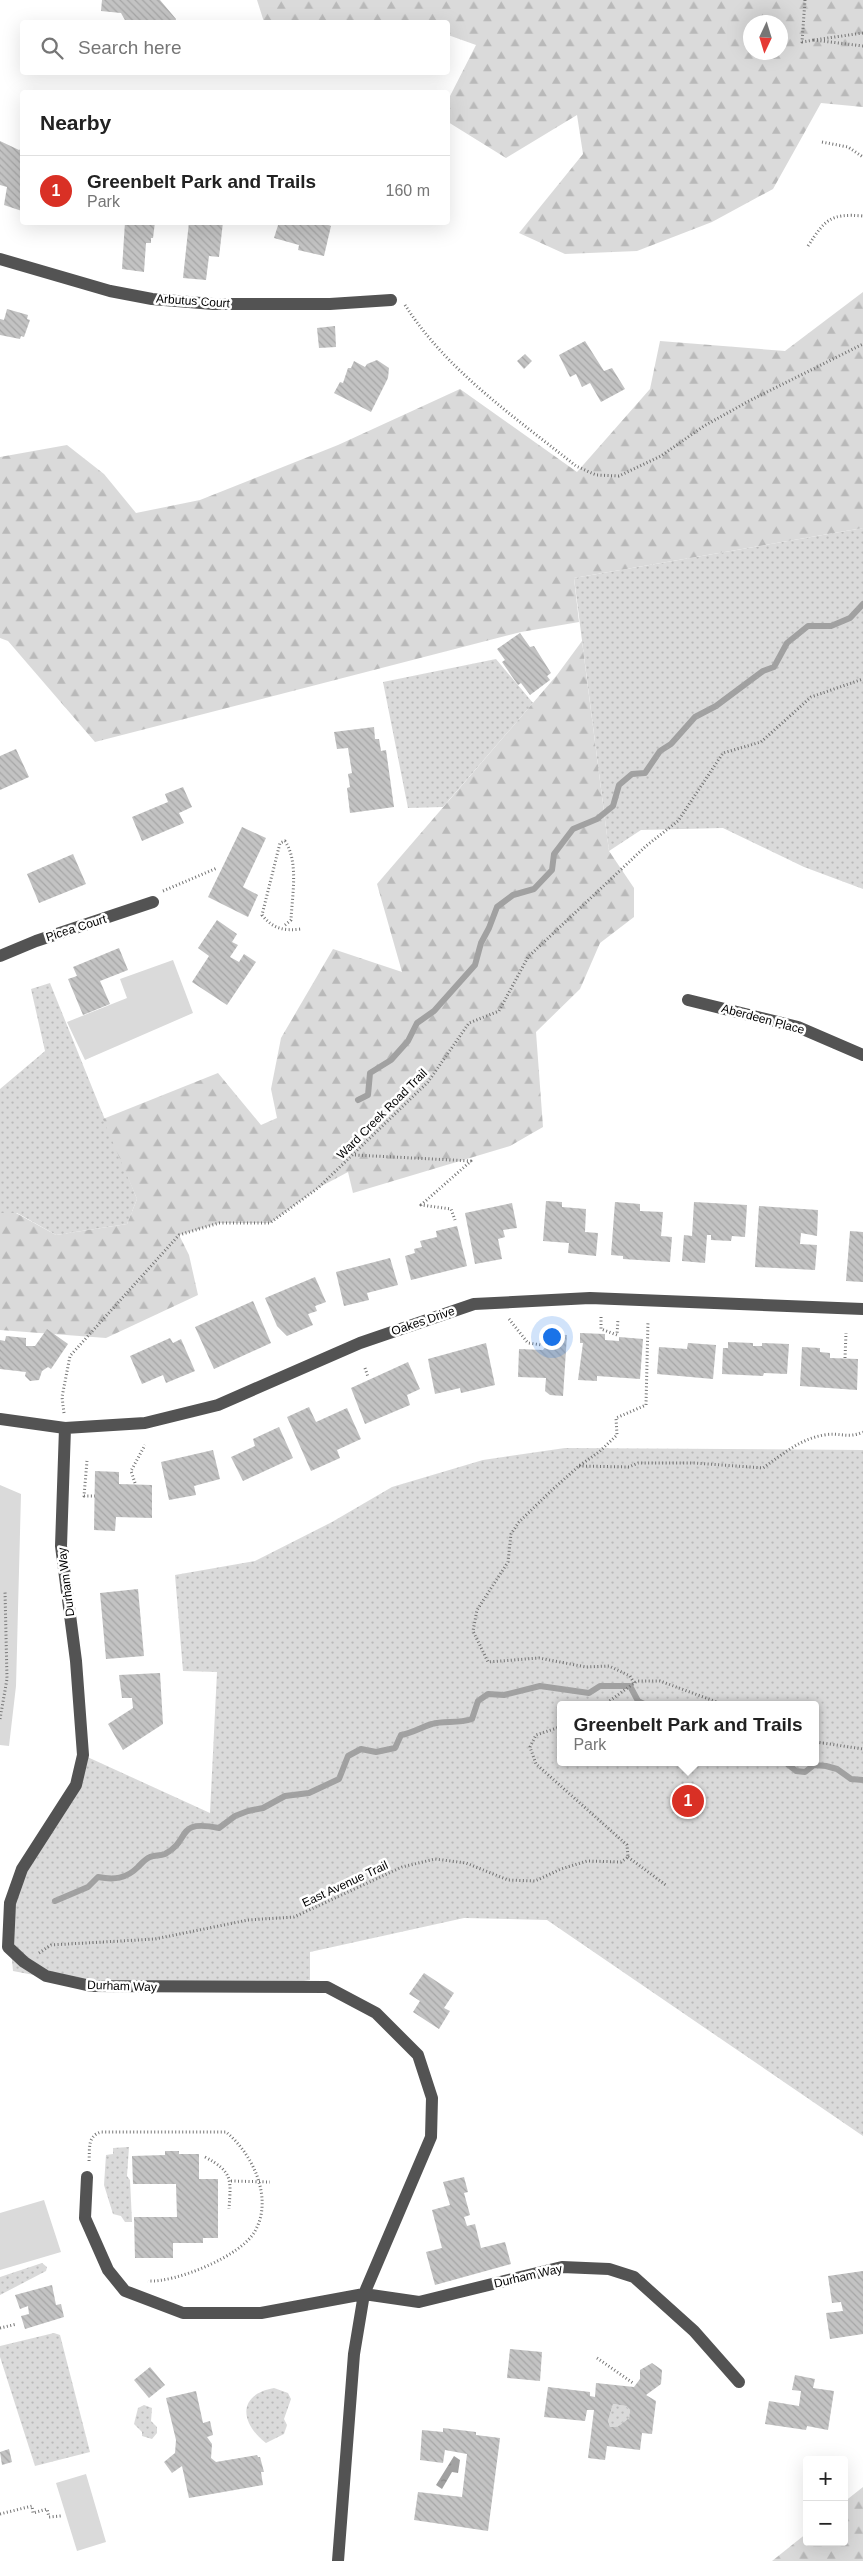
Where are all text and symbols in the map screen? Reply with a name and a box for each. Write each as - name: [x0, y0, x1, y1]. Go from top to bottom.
- north arrow: [743, 15, 788, 60]
- search box: [20, 20, 450, 75]
- icon: search: [38, 34, 66, 62]
- text: Search here: [78, 37, 182, 58]
- text: Nearby: [40, 111, 111, 134]
- text: Greenbelt Park and Trails: [87, 171, 316, 192]
- text: 1: [52, 182, 60, 199]
- text: 160 m: [386, 182, 430, 199]
- text: Park: [87, 193, 120, 210]
- street label: Arbutus Court: [156, 291, 231, 311]
- street label: Picea Court: [44, 911, 109, 944]
- street label: Aberdeen Place: [720, 1001, 806, 1037]
- street label: Ward Creek Road Trail: [334, 1066, 430, 1162]
- street label: Oakes Drive: [390, 1304, 457, 1338]
- your location: [539, 1324, 565, 1350]
- street label: Durham Way: [55, 1547, 77, 1617]
- popup: [557, 1701, 819, 1766]
- text: Greenbelt Park and Trails: [573, 1714, 803, 1735]
- text: Park: [573, 1736, 606, 1753]
- pin: 1: [672, 1782, 704, 1820]
- street label: East Avenue Trail: [300, 1858, 390, 1910]
- street label: Durham Way: [87, 1978, 157, 1994]
- street label: Durham Way: [493, 2261, 563, 2291]
- map controls: [803, 2456, 848, 2546]
- button: +: [803, 2456, 848, 2501]
- button: −: [803, 2501, 848, 2546]

